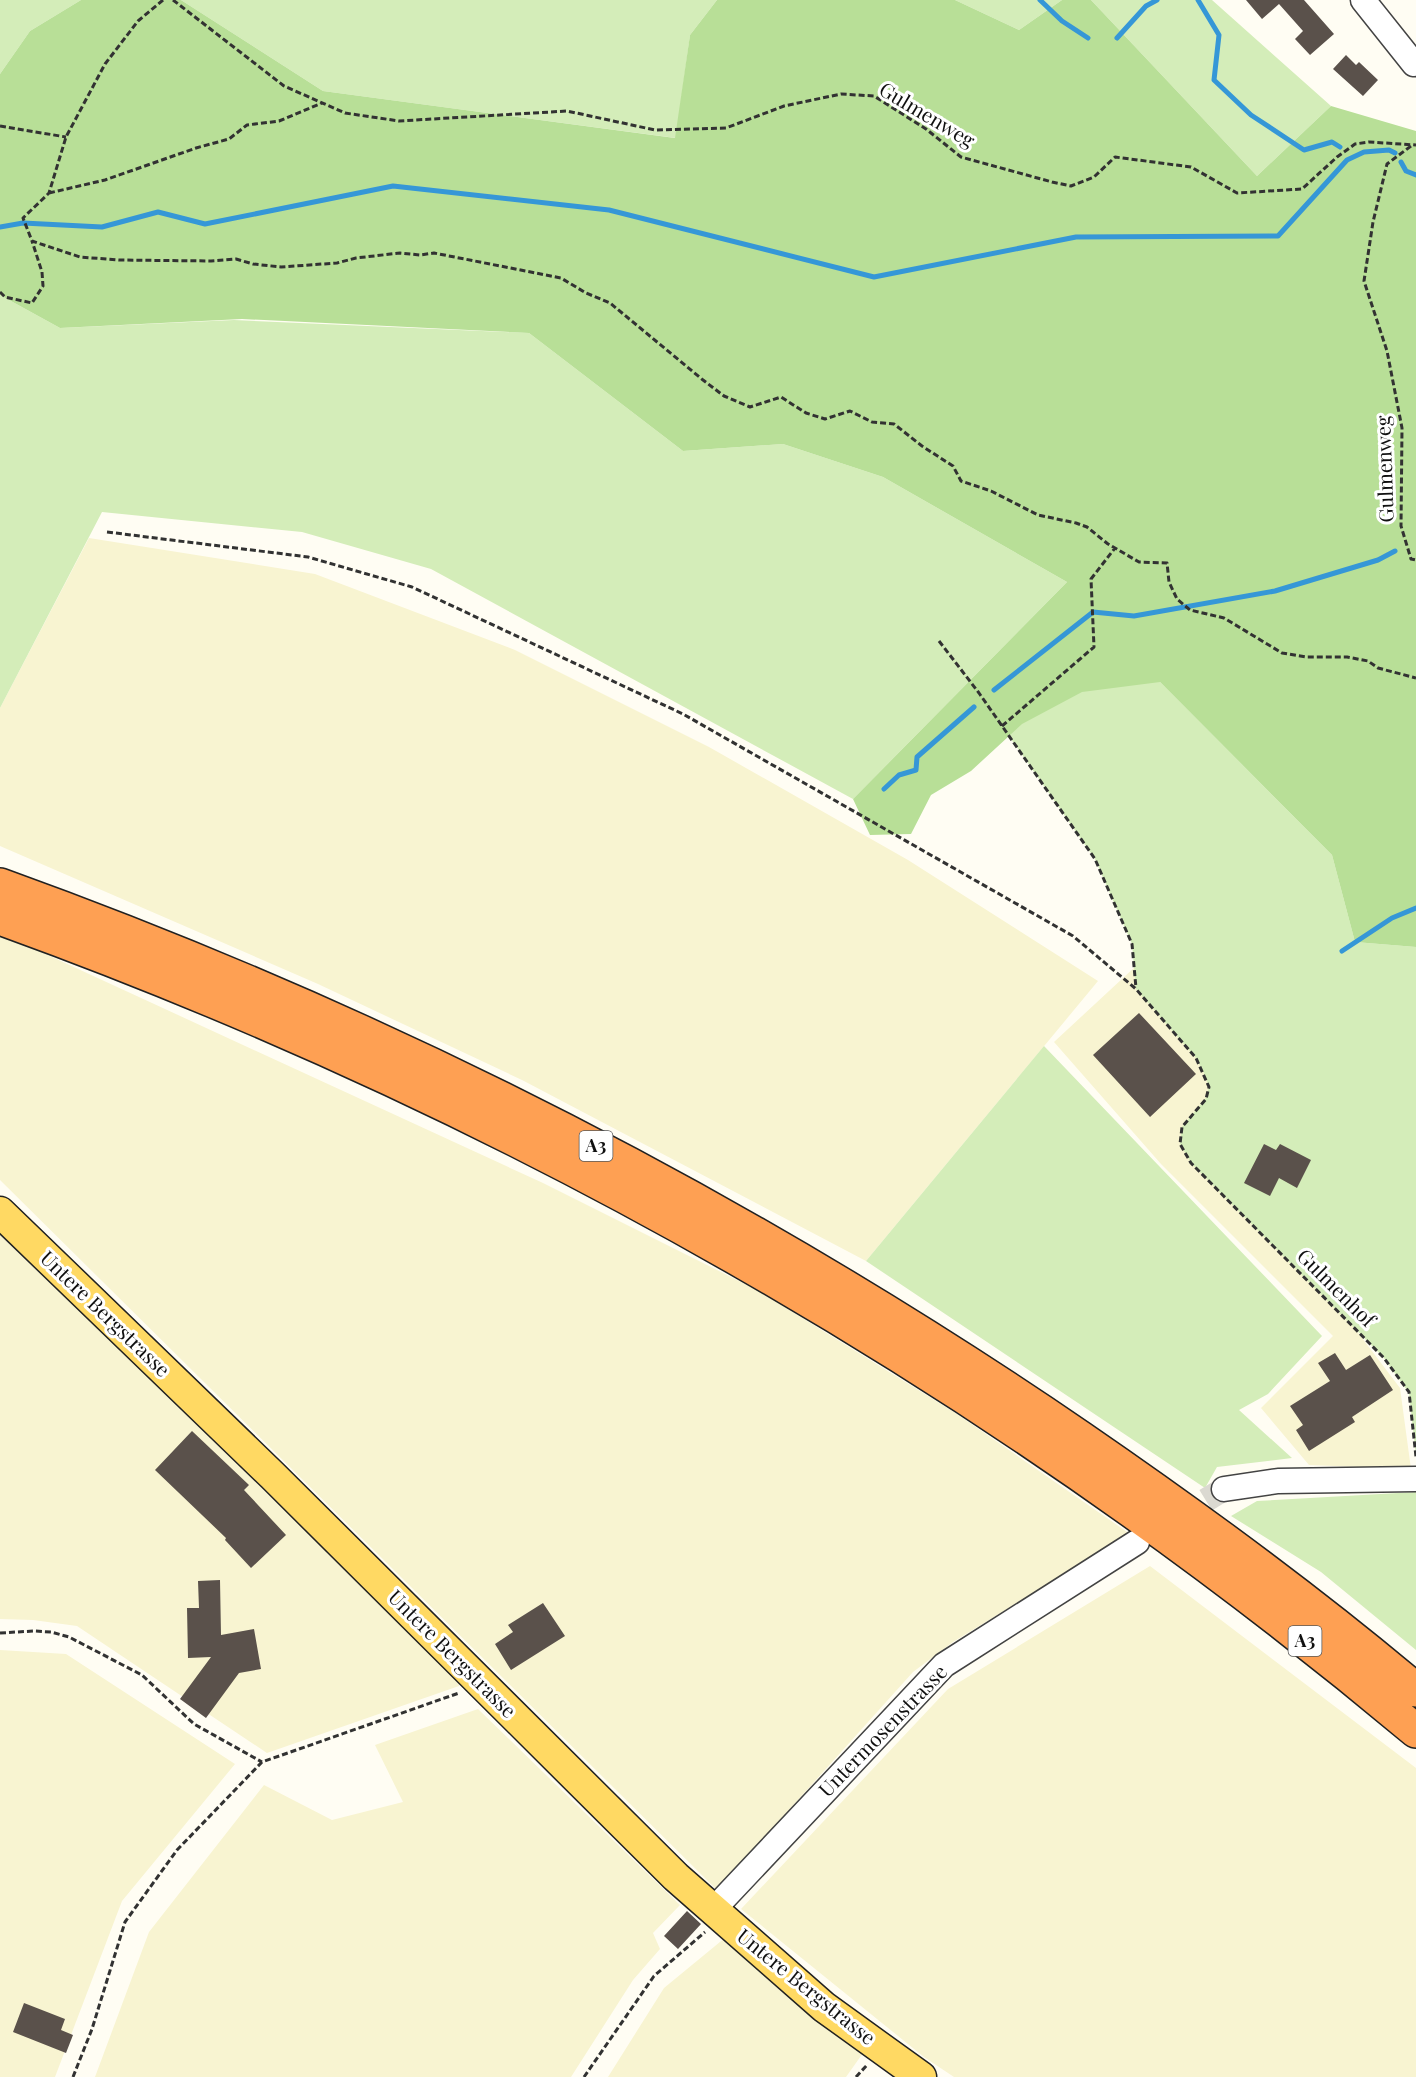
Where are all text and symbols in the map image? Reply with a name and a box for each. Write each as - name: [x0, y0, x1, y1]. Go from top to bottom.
- street label: Gulmenweg: [875, 75, 981, 153]
- street label: Gulmenweg: [1368, 415, 1399, 523]
- road number: A3: [580, 1131, 612, 1161]
- street label: Gulmenhof: [1292, 1242, 1383, 1333]
- street label: Untere Bergstrasse: [35, 1244, 177, 1382]
- street label: Untere Bergstrasse: [383, 1583, 523, 1723]
- road number: A3: [1288, 1626, 1322, 1656]
- street label: Untermosenstrasse: [812, 1658, 952, 1802]
- street label: Untere Bergstrasse: [732, 1922, 882, 2050]

